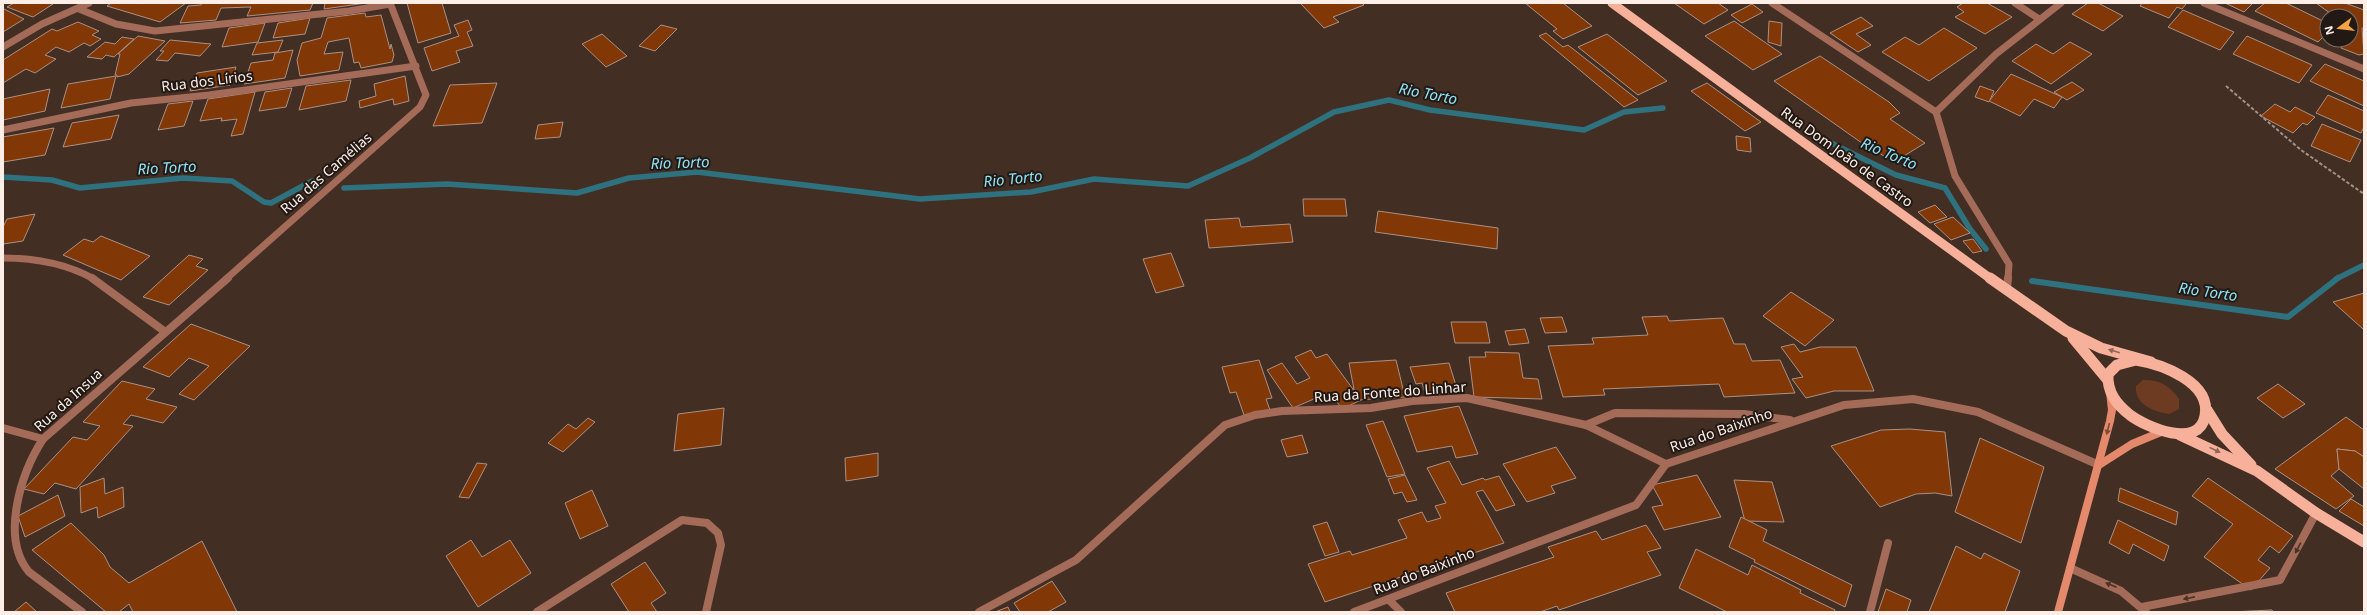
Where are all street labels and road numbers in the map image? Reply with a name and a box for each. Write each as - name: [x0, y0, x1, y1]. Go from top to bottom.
- street label: Rua dos Lírios: [160, 65, 254, 96]
- street label: Rua Dom João de Castro: [1777, 102, 1917, 211]
- street label: Rua das Camélias: [276, 127, 376, 218]
- street label: Rua da Insua: [30, 364, 106, 435]
- street label: Rua da Fonte do Linhar: [1313, 377, 1467, 406]
- street label: Rua do Baixinho: [1667, 403, 1774, 456]
- street label: Rua do Baixinho: [1370, 543, 1477, 599]

